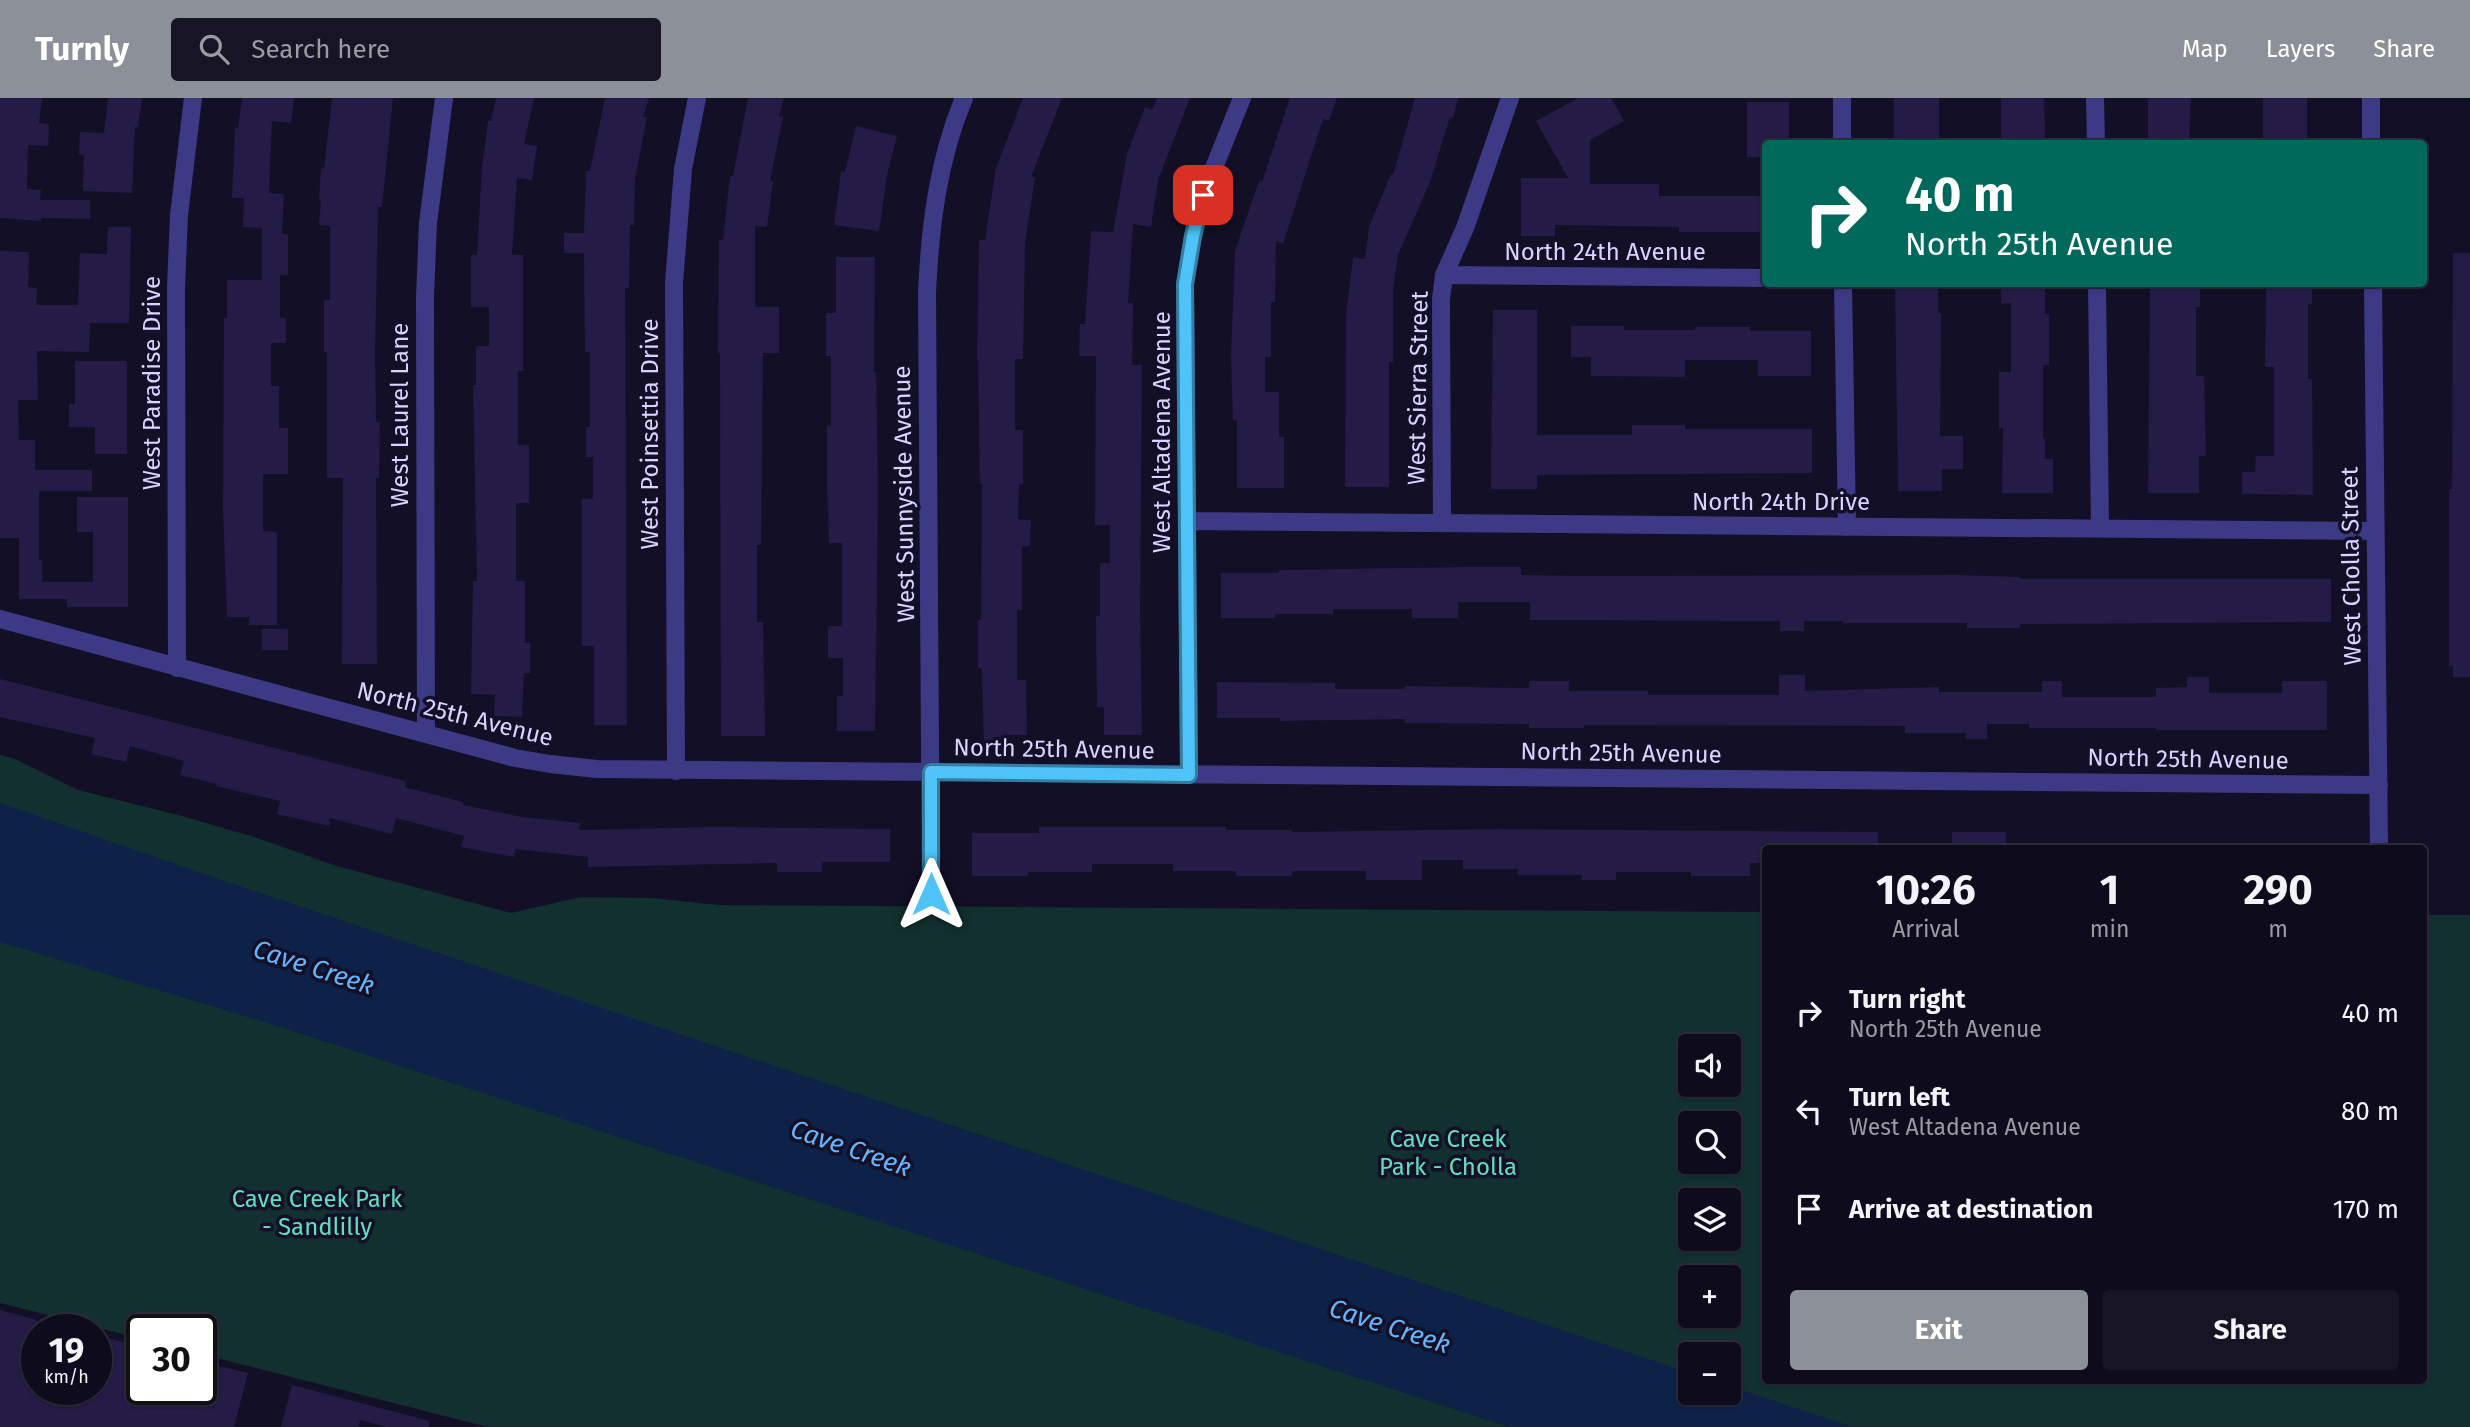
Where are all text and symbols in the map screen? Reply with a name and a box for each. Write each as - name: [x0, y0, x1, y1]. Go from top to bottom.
- search box: [171, 18, 661, 81]
- text: Turnly: [35, 29, 129, 69]
- icon: search: [195, 30, 233, 68]
- text: Search here: [251, 34, 390, 65]
- text: Map: [2182, 35, 2228, 63]
- text: Layers: [2266, 35, 2335, 63]
- text: Share: [2373, 35, 2435, 63]
- pin: [1173, 165, 1233, 225]
- text: 40 m: [1905, 165, 2014, 224]
- icon: right: [1790, 168, 1881, 259]
- icon: arrive: [1184, 176, 1222, 214]
- text: North 25th Avenue: [1905, 225, 2173, 263]
- street label: North 24th Avenue: [1504, 238, 1706, 266]
- street label: West Paradise Drive: [138, 276, 166, 490]
- street label: West Sierra Street: [1402, 290, 1434, 485]
- street label: West Altadena Avenue: [1148, 311, 1176, 553]
- street label: West Poinsettia Drive: [636, 318, 664, 550]
- street label: West Laurel Lane: [386, 323, 414, 507]
- street label: West Sunnyside Avenue: [888, 365, 920, 623]
- street label: West Cholla Street: [2335, 466, 2367, 666]
- street label: North 24th Drive: [1692, 488, 1870, 516]
- street label: North 25th Avenue: [354, 676, 556, 752]
- street label: North 25th Avenue: [953, 733, 1155, 765]
- street label: North 25th Avenue: [1520, 737, 1722, 769]
- street label: North 25th Avenue: [2087, 743, 2289, 775]
- position arrow: [894, 857, 968, 931]
- text: 10:26: [1876, 865, 1976, 915]
- text: 1: [2100, 865, 2119, 915]
- text: 290: [2244, 865, 2313, 915]
- text: Arrival: [1892, 915, 1960, 943]
- text: min: [2090, 915, 2129, 943]
- text: m: [2268, 915, 2288, 943]
- water label: Cave Creek: [249, 933, 378, 1002]
- text: Turn right: [1849, 984, 1966, 1015]
- icon: right: [1790, 994, 1828, 1032]
- text: 40 m: [2341, 998, 2399, 1029]
- text: North 25th Avenue: [1849, 1015, 2042, 1043]
- map controls: [1678, 1034, 1741, 1405]
- button: sound: [1678, 1034, 1741, 1097]
- text: Turn left: [1849, 1082, 1950, 1113]
- icon: left: [1790, 1092, 1828, 1130]
- text: 80 m: [2341, 1096, 2399, 1127]
- button: search: [1678, 1111, 1741, 1174]
- water label: Cave Creek: [787, 1113, 915, 1184]
- text: West Altadena Avenue: [1849, 1113, 2081, 1141]
- park label: Cave Creek Park - Cholla: [1379, 1125, 1517, 1181]
- park label: Cave Creek Park - Sandlilly: [232, 1185, 403, 1241]
- button: layers: [1678, 1188, 1741, 1251]
- icon: arrive: [1790, 1190, 1828, 1228]
- text: Arrive at destination: [1849, 1194, 2093, 1225]
- text: 170 m: [2333, 1194, 2399, 1225]
- button: +: [1678, 1265, 1741, 1328]
- button: Exit: [1790, 1290, 2088, 1370]
- button: Share: [2102, 1290, 2399, 1370]
- water label: Cave Creek: [1325, 1292, 1454, 1361]
- speed limit sign: 30: [126, 1314, 217, 1405]
- text: 19: [49, 1329, 84, 1371]
- button: −: [1678, 1342, 1741, 1405]
- text: km/h: [44, 1366, 89, 1388]

